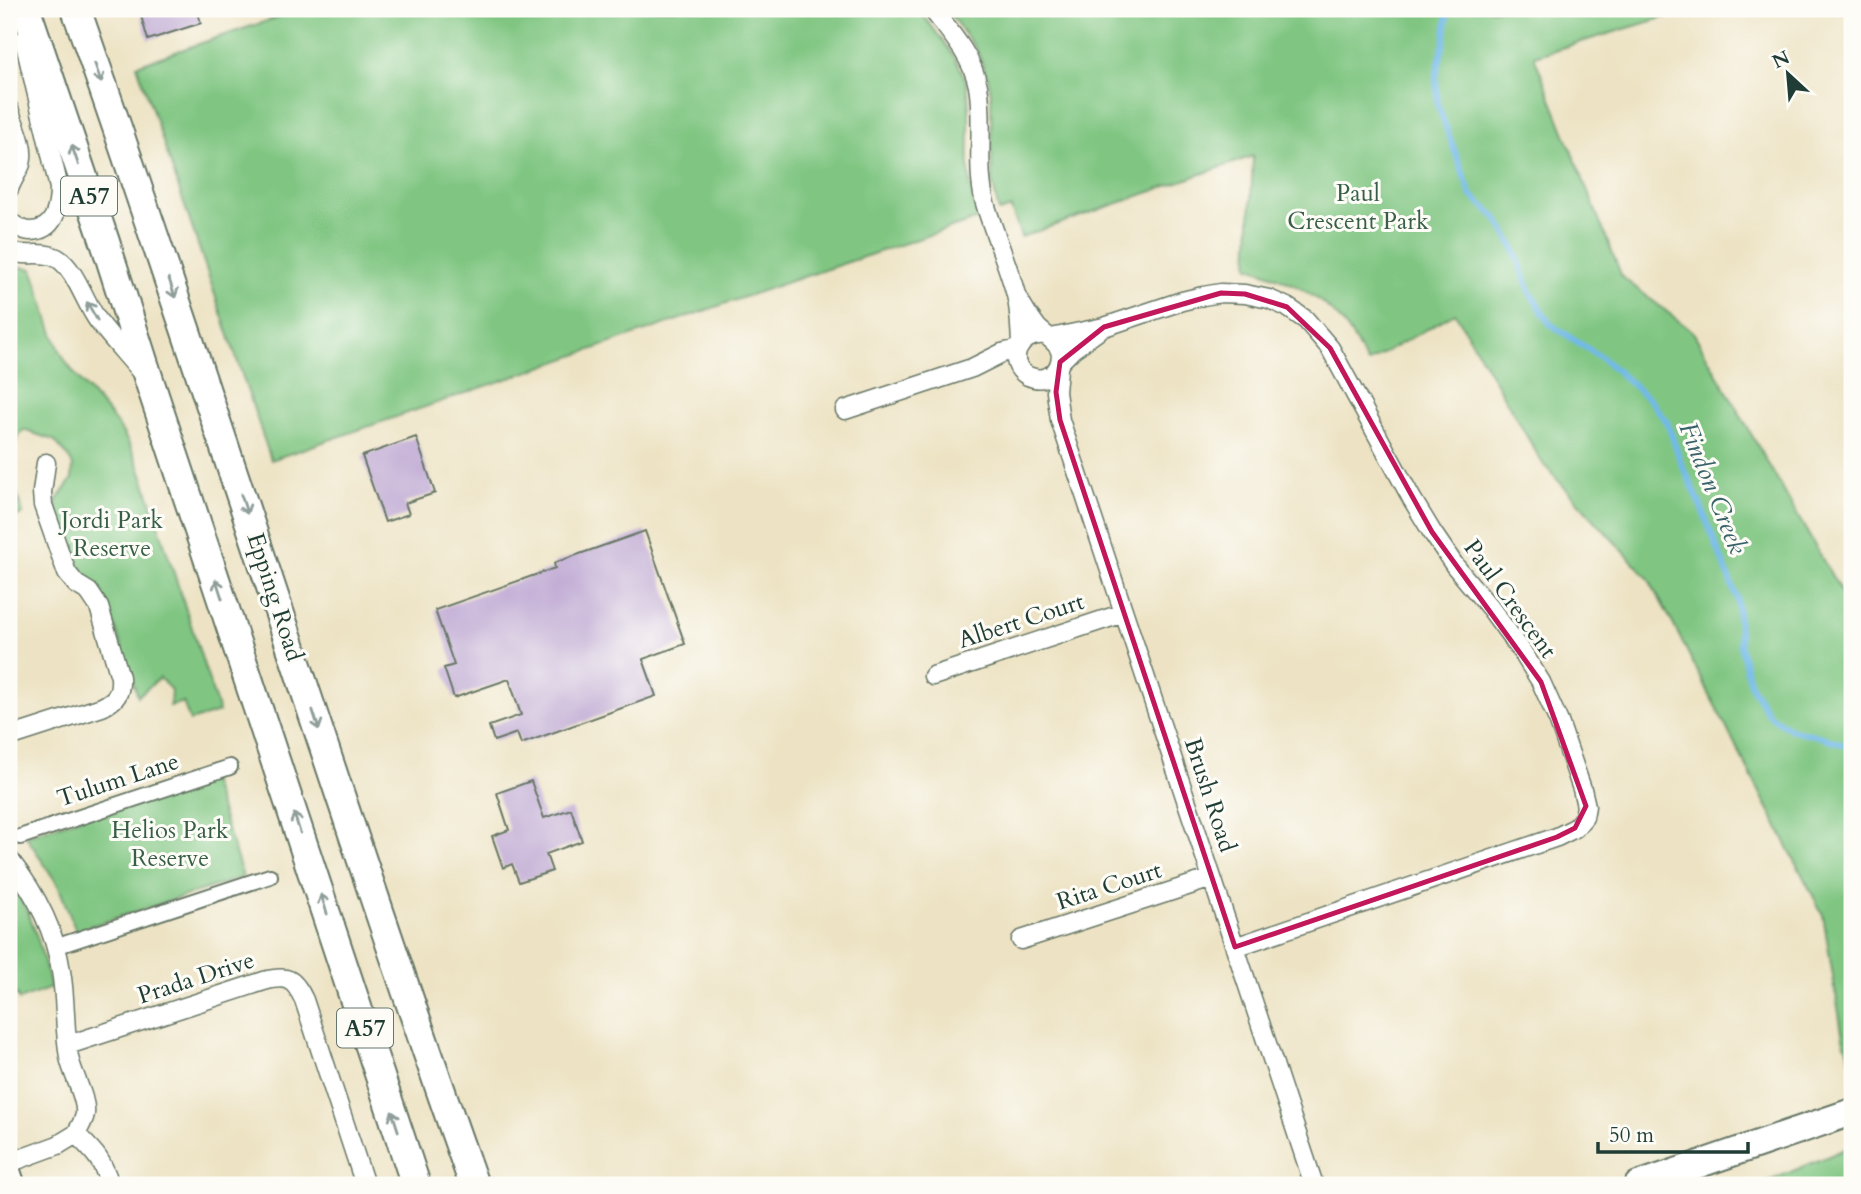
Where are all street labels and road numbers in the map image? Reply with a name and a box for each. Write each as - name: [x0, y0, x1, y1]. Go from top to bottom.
- road number: A57: [61, 176, 117, 216]
- street label: Epping Road: [239, 528, 311, 666]
- street label: Paul Crescent: [1456, 533, 1565, 665]
- street label: Albert Court: [954, 585, 1089, 657]
- street label: Brush Road: [1176, 733, 1244, 857]
- street label: Tulum Lane: [53, 745, 183, 815]
- street label: Rita Court: [1052, 853, 1166, 918]
- street label: Prada Drive: [133, 944, 259, 1012]
- road number: A57: [337, 1009, 393, 1048]

